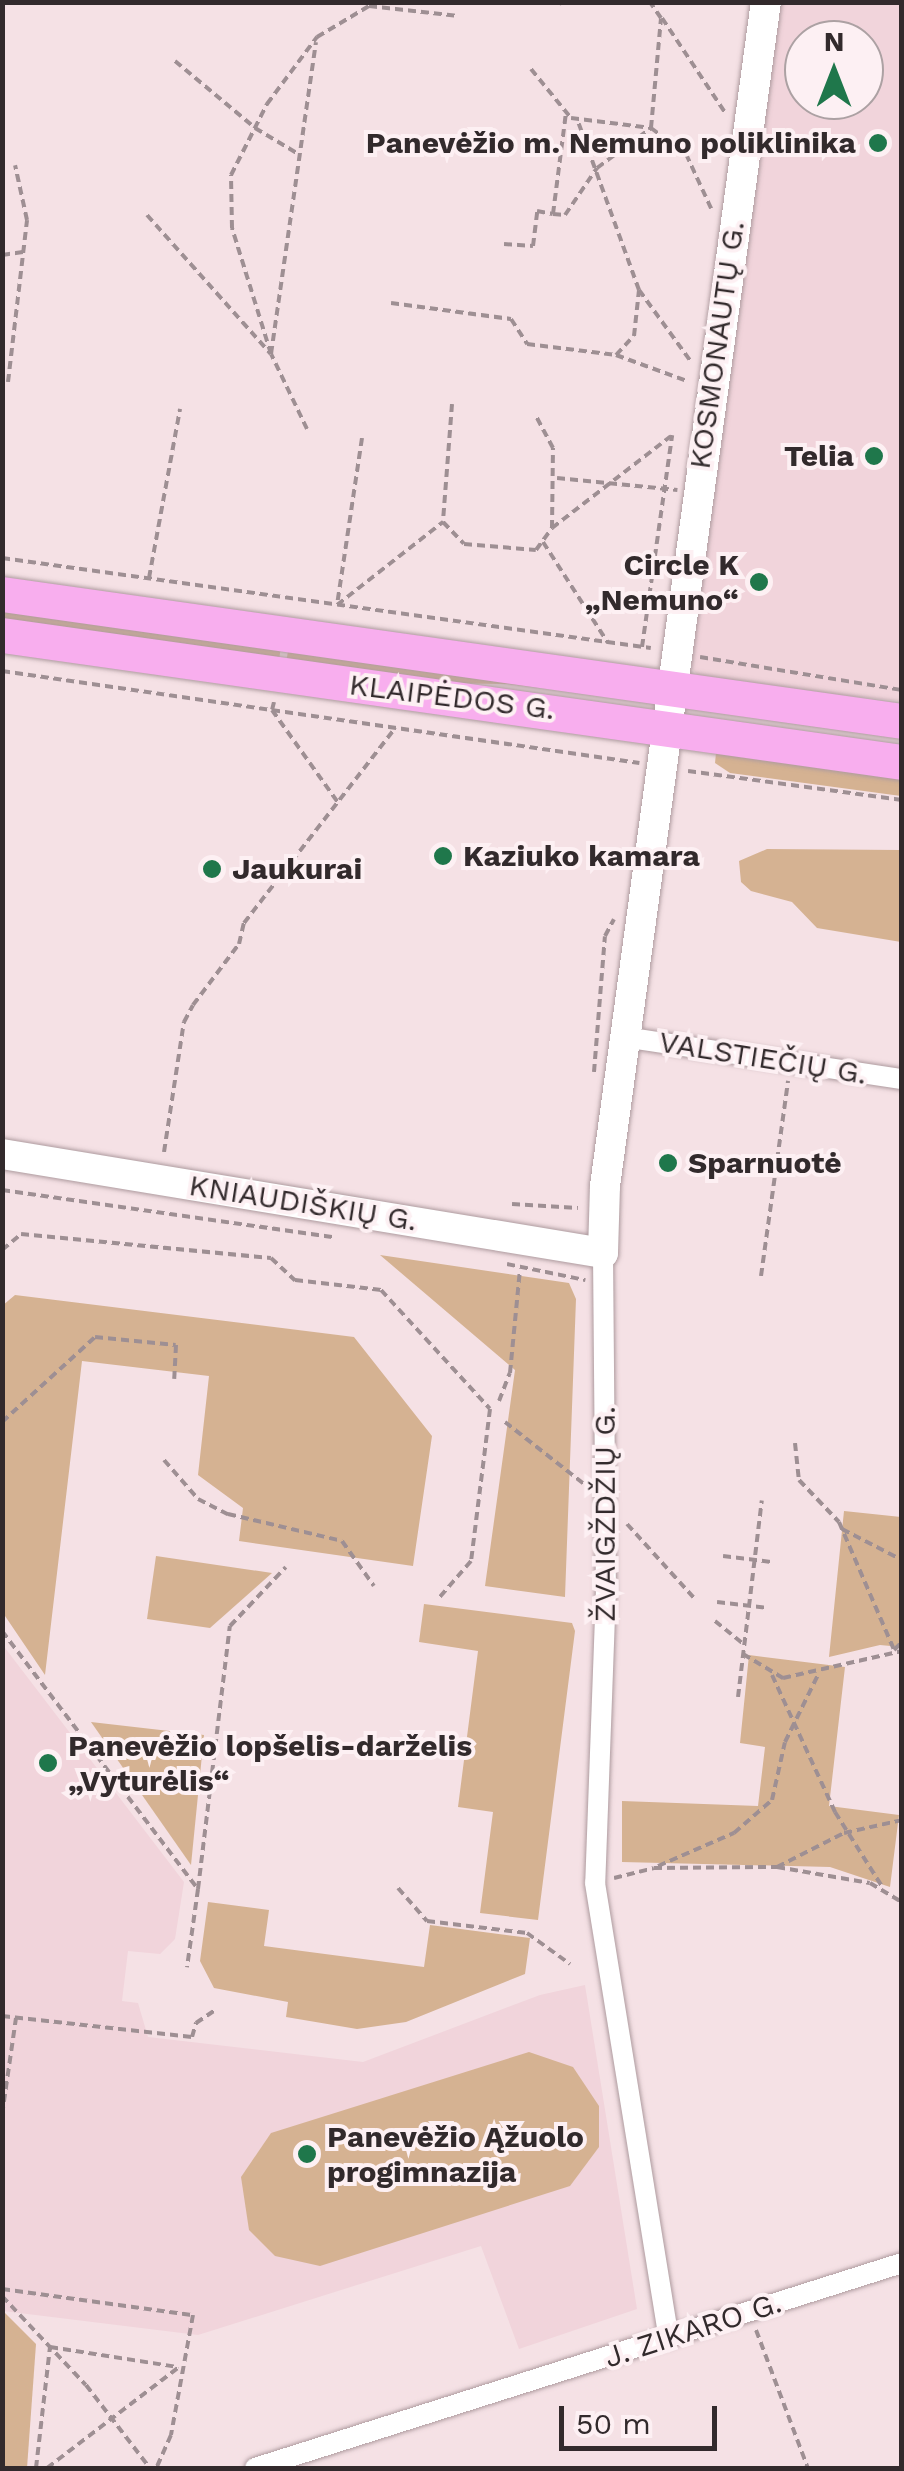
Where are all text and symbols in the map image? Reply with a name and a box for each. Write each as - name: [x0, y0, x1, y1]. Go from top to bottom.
- north arrow: [784, 20, 884, 120]
- text: N: [824, 25, 844, 58]
- place label: Panevėžio m. Nemuno poliklinika: [366, 125, 856, 161]
- marker: Panevėžio m. Nemuno poliklinika: [865, 130, 891, 156]
- street label: KOSMONAUTŲ G.: [682, 219, 752, 471]
- place label: Telia: [784, 438, 854, 474]
- marker: Telia: [863, 445, 885, 467]
- place label: Circle K „Nemuno“: [585, 547, 739, 618]
- marker: Circle K „Nemuno“: [748, 571, 770, 593]
- street label: KLAIPĖDOS G.: [347, 667, 557, 727]
- place label: Kaziuko kamara: [463, 838, 700, 874]
- marker: Kaziuko kamara: [432, 845, 454, 867]
- place label: Jaukurai: [232, 851, 362, 887]
- marker: Jaukurai: [201, 858, 223, 880]
- street label: VALSTIEČIŲ G.: [656, 1024, 870, 1092]
- place label: Sparnuotė: [688, 1145, 842, 1181]
- marker: Sparnuotė: [657, 1152, 679, 1174]
- street label: KNIAUDIŠKIŲ G.: [186, 1167, 420, 1239]
- street label: ŽVAIGŽDŽIŲ G.: [587, 1406, 623, 1622]
- place label: Panevėžio lopšelis-darželis „Vyturėlis“: [68, 1728, 472, 1798]
- marker: Panevėžio lopšelis-darželis „Vyturėlis“: [37, 1752, 59, 1774]
- place label: Panevėžio Ąžuolo progimnazija: [327, 2119, 585, 2190]
- marker: Panevėžio Ąžuolo progimnazija: [296, 2143, 318, 2165]
- street label: J. ZIKARO G.: [600, 2284, 786, 2376]
- scale bar: [564, 2386, 722, 2448]
- text: 50 m: [576, 2406, 651, 2441]

